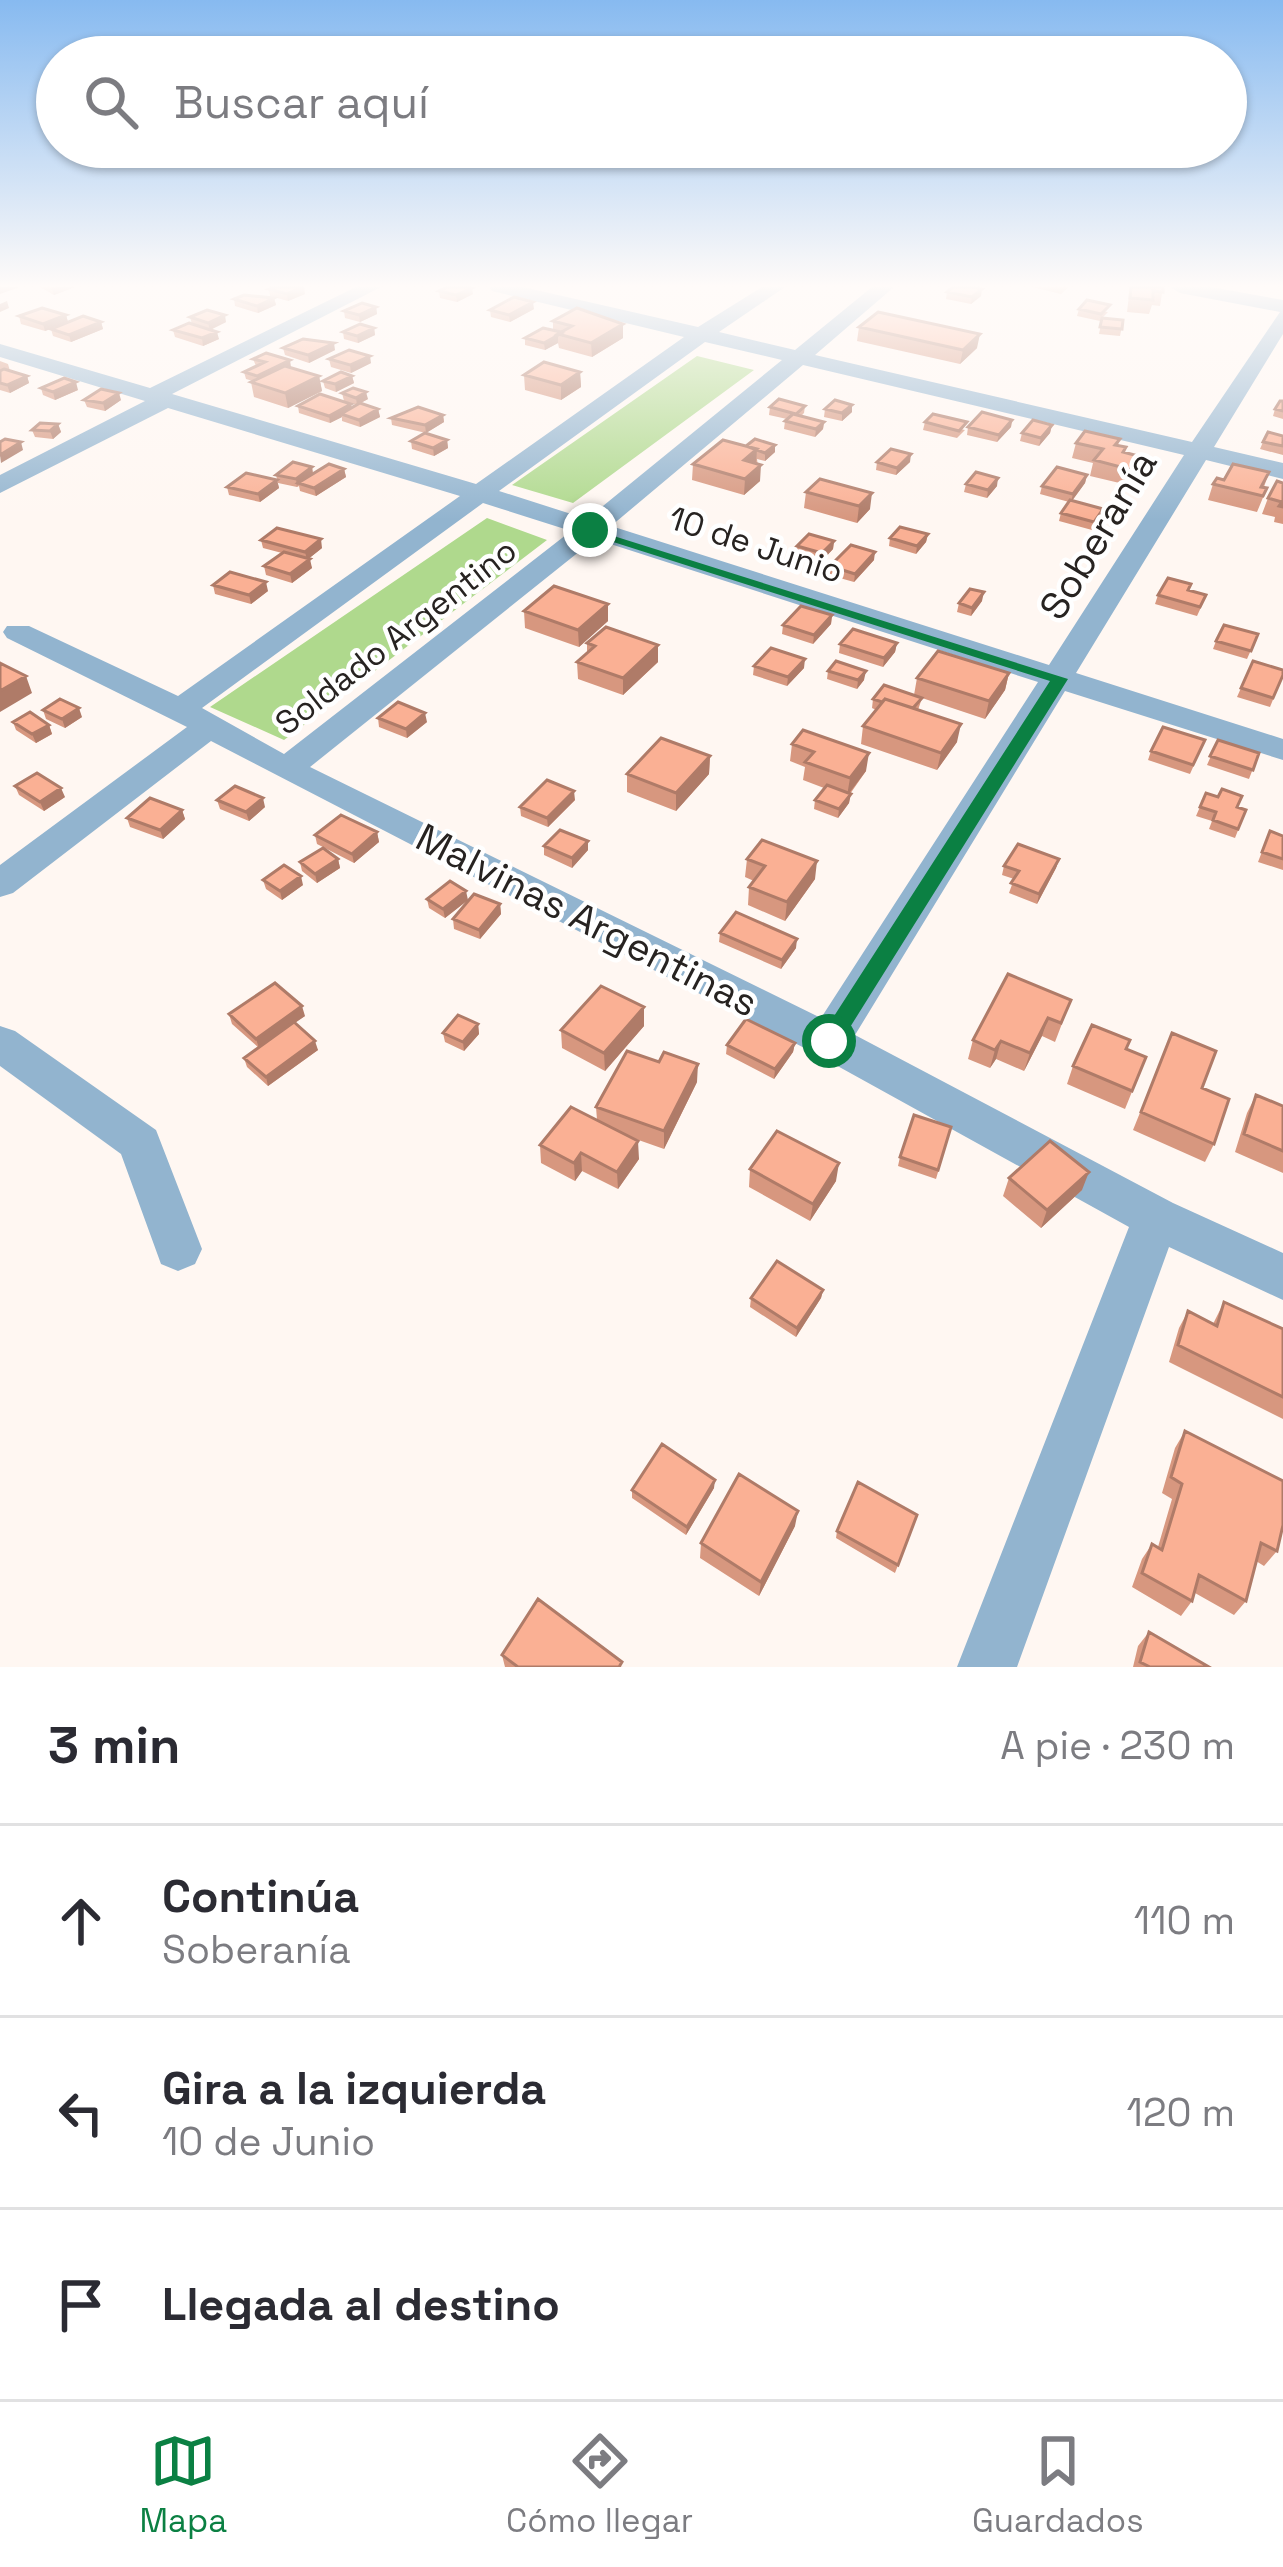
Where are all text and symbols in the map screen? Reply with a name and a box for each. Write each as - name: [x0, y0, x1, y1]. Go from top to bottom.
- search box: [36, 36, 1247, 168]
- icon: search: [78, 69, 144, 135]
- text: Buscar aquí: [174, 74, 429, 131]
- street label: Soberanía: [1028, 442, 1168, 628]
- street label: 10 de Junio: [664, 497, 848, 593]
- route end: [563, 503, 617, 557]
- street label: Soldado Argentino: [267, 530, 525, 744]
- street label: Malvinas Argentinas: [408, 813, 766, 1027]
- route start: [802, 1014, 856, 1068]
- text: 3 min: [48, 1713, 181, 1778]
- text: A pie · 230 m: [1000, 1721, 1235, 1770]
- text: Continúa: [162, 1868, 359, 1925]
- icon: ahead: [48, 1888, 114, 1954]
- text: 110 m: [1134, 1896, 1235, 1945]
- text: Soberanía: [162, 1925, 351, 1974]
- text: Gira a la izquierda: [162, 2060, 546, 2117]
- icon: left: [48, 2080, 114, 2146]
- text: 120 m: [1127, 2088, 1235, 2137]
- text: 10 de Junio: [162, 2117, 375, 2166]
- icon: arrive: [48, 2272, 114, 2338]
- text: Llegada al destino: [162, 2276, 560, 2333]
- tab: Mapa: [139, 2428, 227, 2542]
- tab: Cómo llegar: [506, 2428, 693, 2542]
- tab: Guardados: [972, 2428, 1144, 2542]

